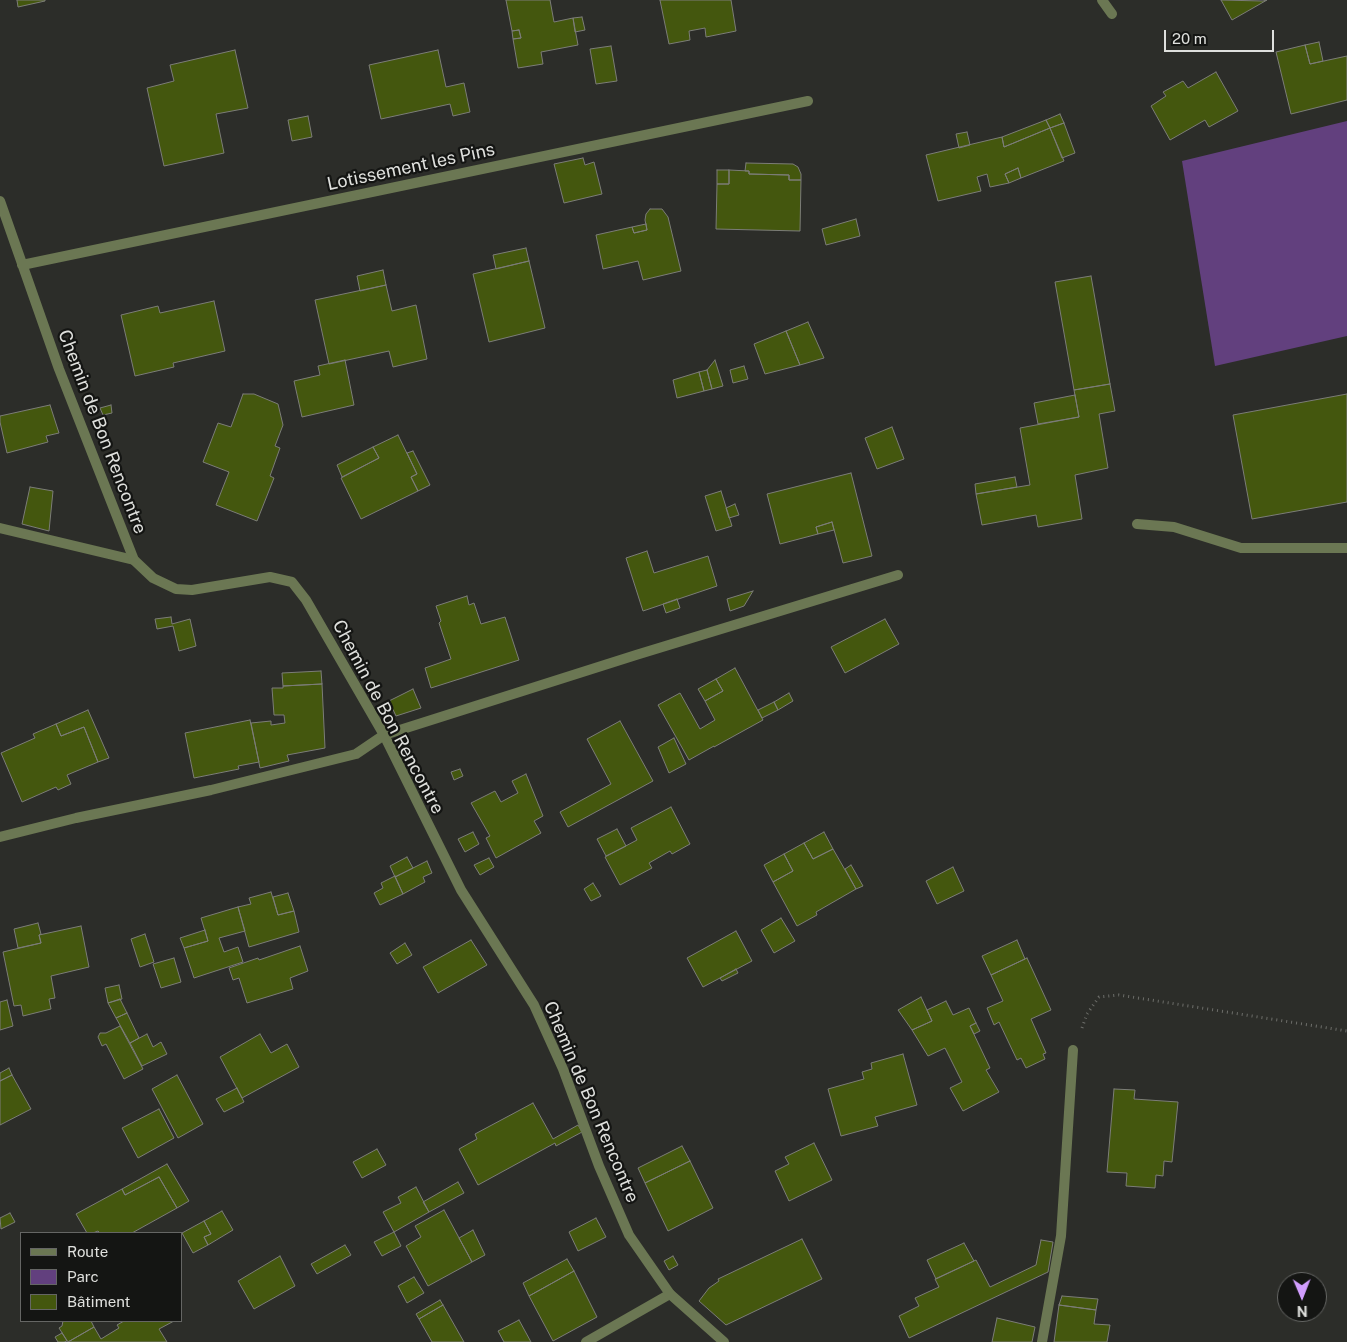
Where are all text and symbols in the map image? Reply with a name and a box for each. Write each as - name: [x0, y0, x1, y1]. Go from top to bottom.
- scale bar: [1167, 20, 1277, 52]
- text: 20 m: [1172, 30, 1207, 47]
- street label: Lotissement les Pins: [325, 139, 497, 195]
- street label: Chemin de Bon Rencontre: [53, 327, 151, 537]
- street label: Chemin de Bon Rencontre: [328, 616, 448, 818]
- street label: Chemin de Bon Rencontre: [539, 998, 643, 1206]
- legend: [20, 1232, 182, 1322]
- text: Route: [67, 1243, 108, 1260]
- text: Parc: [67, 1268, 99, 1285]
- north arrow: [1277, 1272, 1327, 1322]
- text: Bâtiment: [67, 1293, 130, 1310]
- text: N: [1297, 1303, 1308, 1319]

